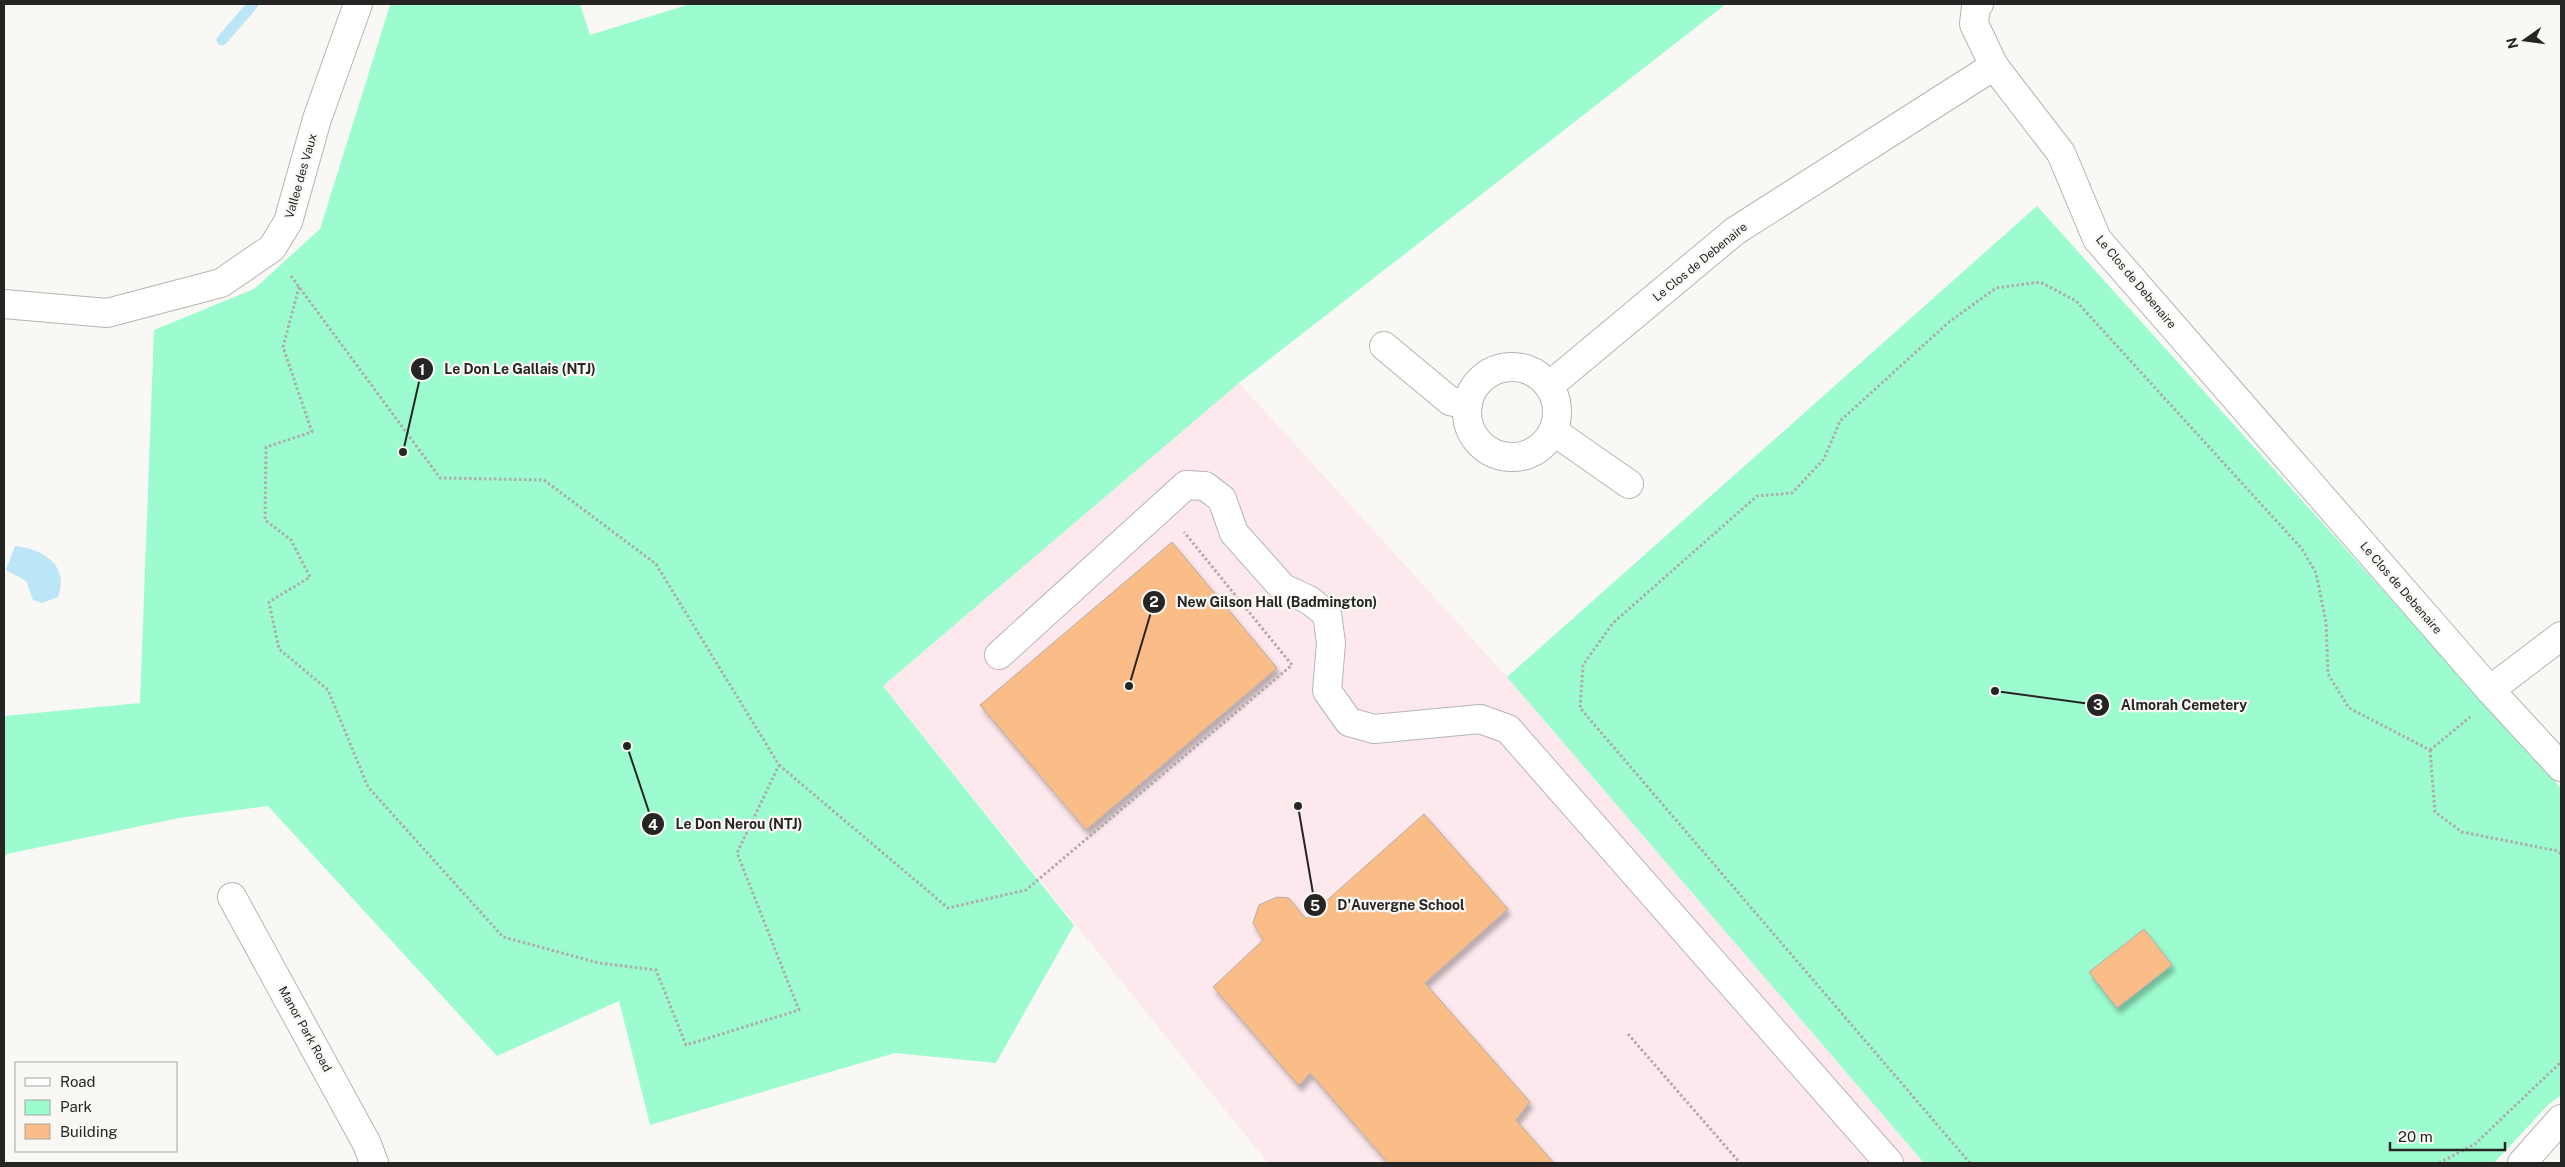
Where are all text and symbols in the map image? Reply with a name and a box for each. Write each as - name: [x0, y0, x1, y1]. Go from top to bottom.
- north arrow: [2500, 15, 2550, 65]
- text: N: [2503, 36, 2521, 50]
- street label: Vallee des Vaux: [282, 132, 320, 220]
- street label: Le Clos de Debenaire: [1650, 220, 1750, 304]
- street label: Le Clos de Debenaire: [2093, 233, 2179, 332]
- callout: Le Don Le Gallais (NTJ): [409, 355, 606, 384]
- text: 1: [419, 361, 425, 378]
- text: Le Don Le Gallais (NTJ): [444, 361, 596, 377]
- street label: Le Clos de Debenaire: [2357, 539, 2445, 637]
- callout: New Gilson Hall (Badmington): [1141, 587, 1387, 616]
- text: 2: [1149, 593, 1159, 610]
- text: New Gilson Hall (Badmington): [1177, 594, 1377, 610]
- callout: Almorah Cemetery: [2086, 691, 2257, 720]
- text: 3: [2093, 696, 2103, 713]
- text: Almorah Cemetery: [2121, 697, 2247, 713]
- callout: Le Don Nerou (NTJ): [641, 810, 813, 839]
- text: 4: [648, 816, 658, 833]
- text: Le Don Nerou (NTJ): [676, 816, 802, 832]
- callout: D'Auvergne School: [1302, 891, 1475, 920]
- text: 5: [1310, 897, 1320, 914]
- text: D'Auvergne School: [1337, 897, 1465, 913]
- street label: Manor Park Road: [276, 984, 334, 1074]
- legend: [15, 1062, 178, 1152]
- text: Road: [60, 1073, 96, 1090]
- text: Park: [60, 1098, 92, 1115]
- scale bar: [2390, 1120, 2505, 1152]
- text: Building: [60, 1123, 118, 1140]
- text: 20 m: [2398, 1128, 2433, 1145]

